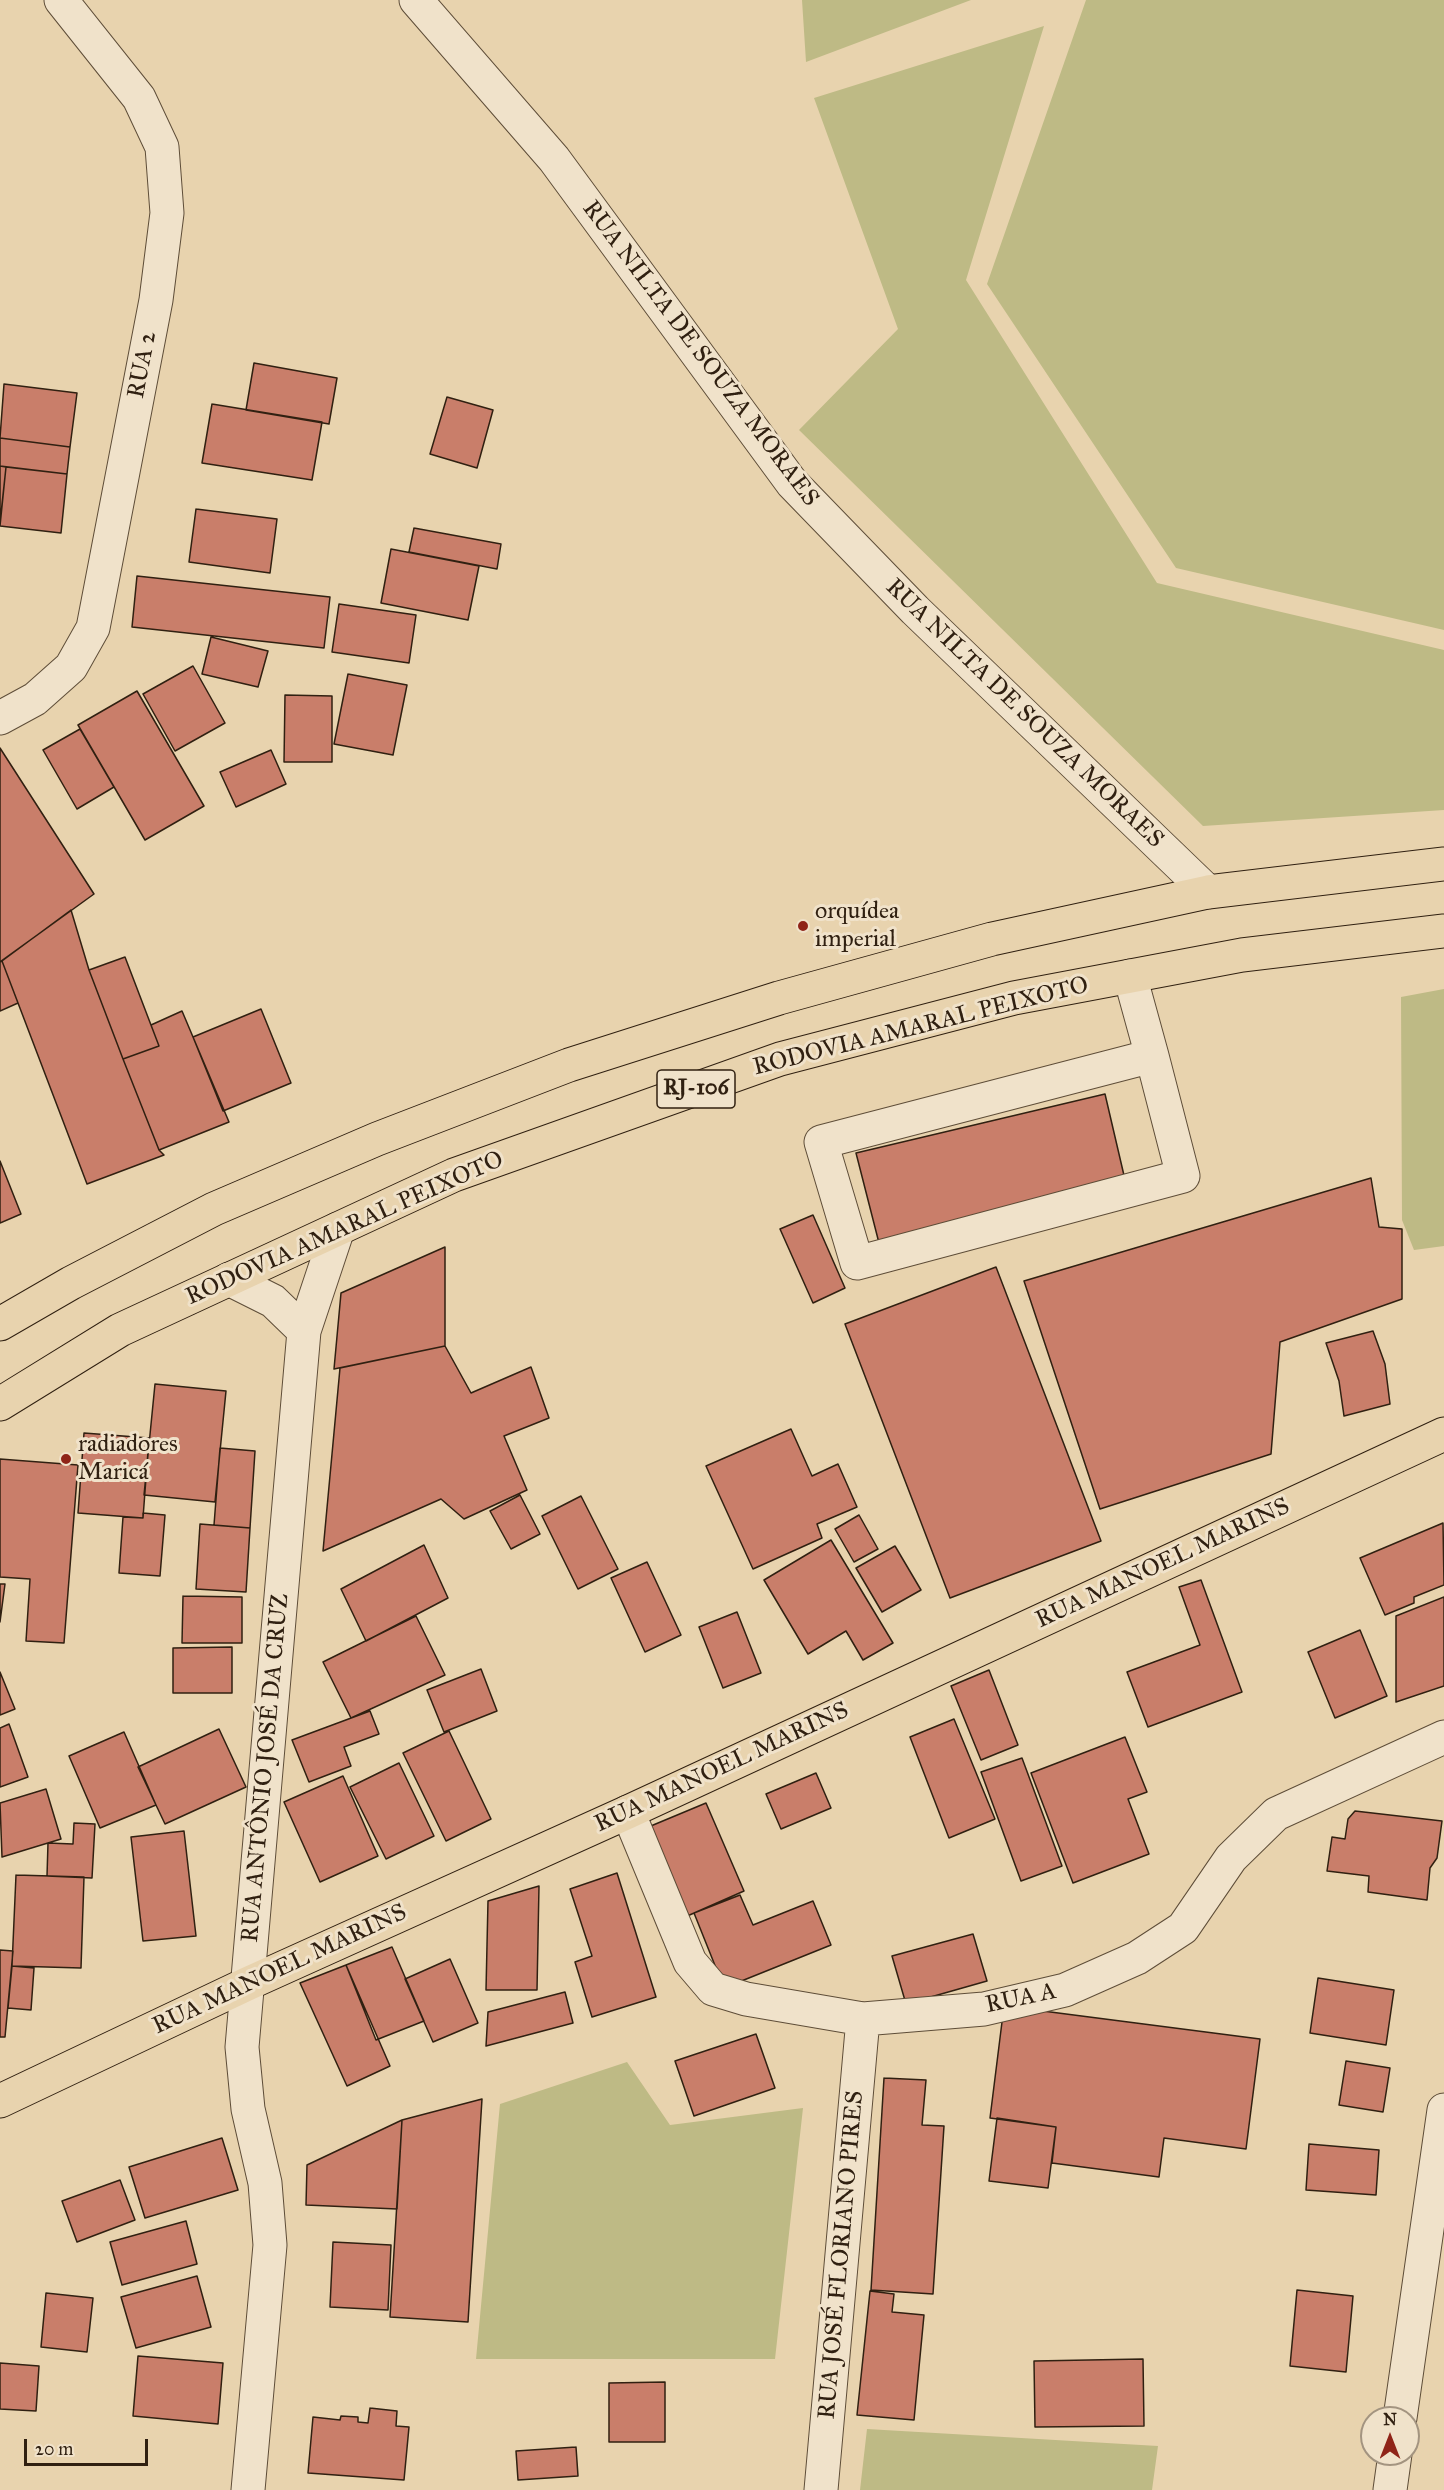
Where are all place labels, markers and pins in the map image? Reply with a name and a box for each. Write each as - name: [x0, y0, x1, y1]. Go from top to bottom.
- place label: orquídea imperial: [815, 898, 899, 954]
- marker: orquídea imperial: [796, 919, 810, 933]
- place label: radiadores Maricá: [78, 1431, 178, 1487]
- marker: radiadores Maricá: [59, 1452, 73, 1466]

